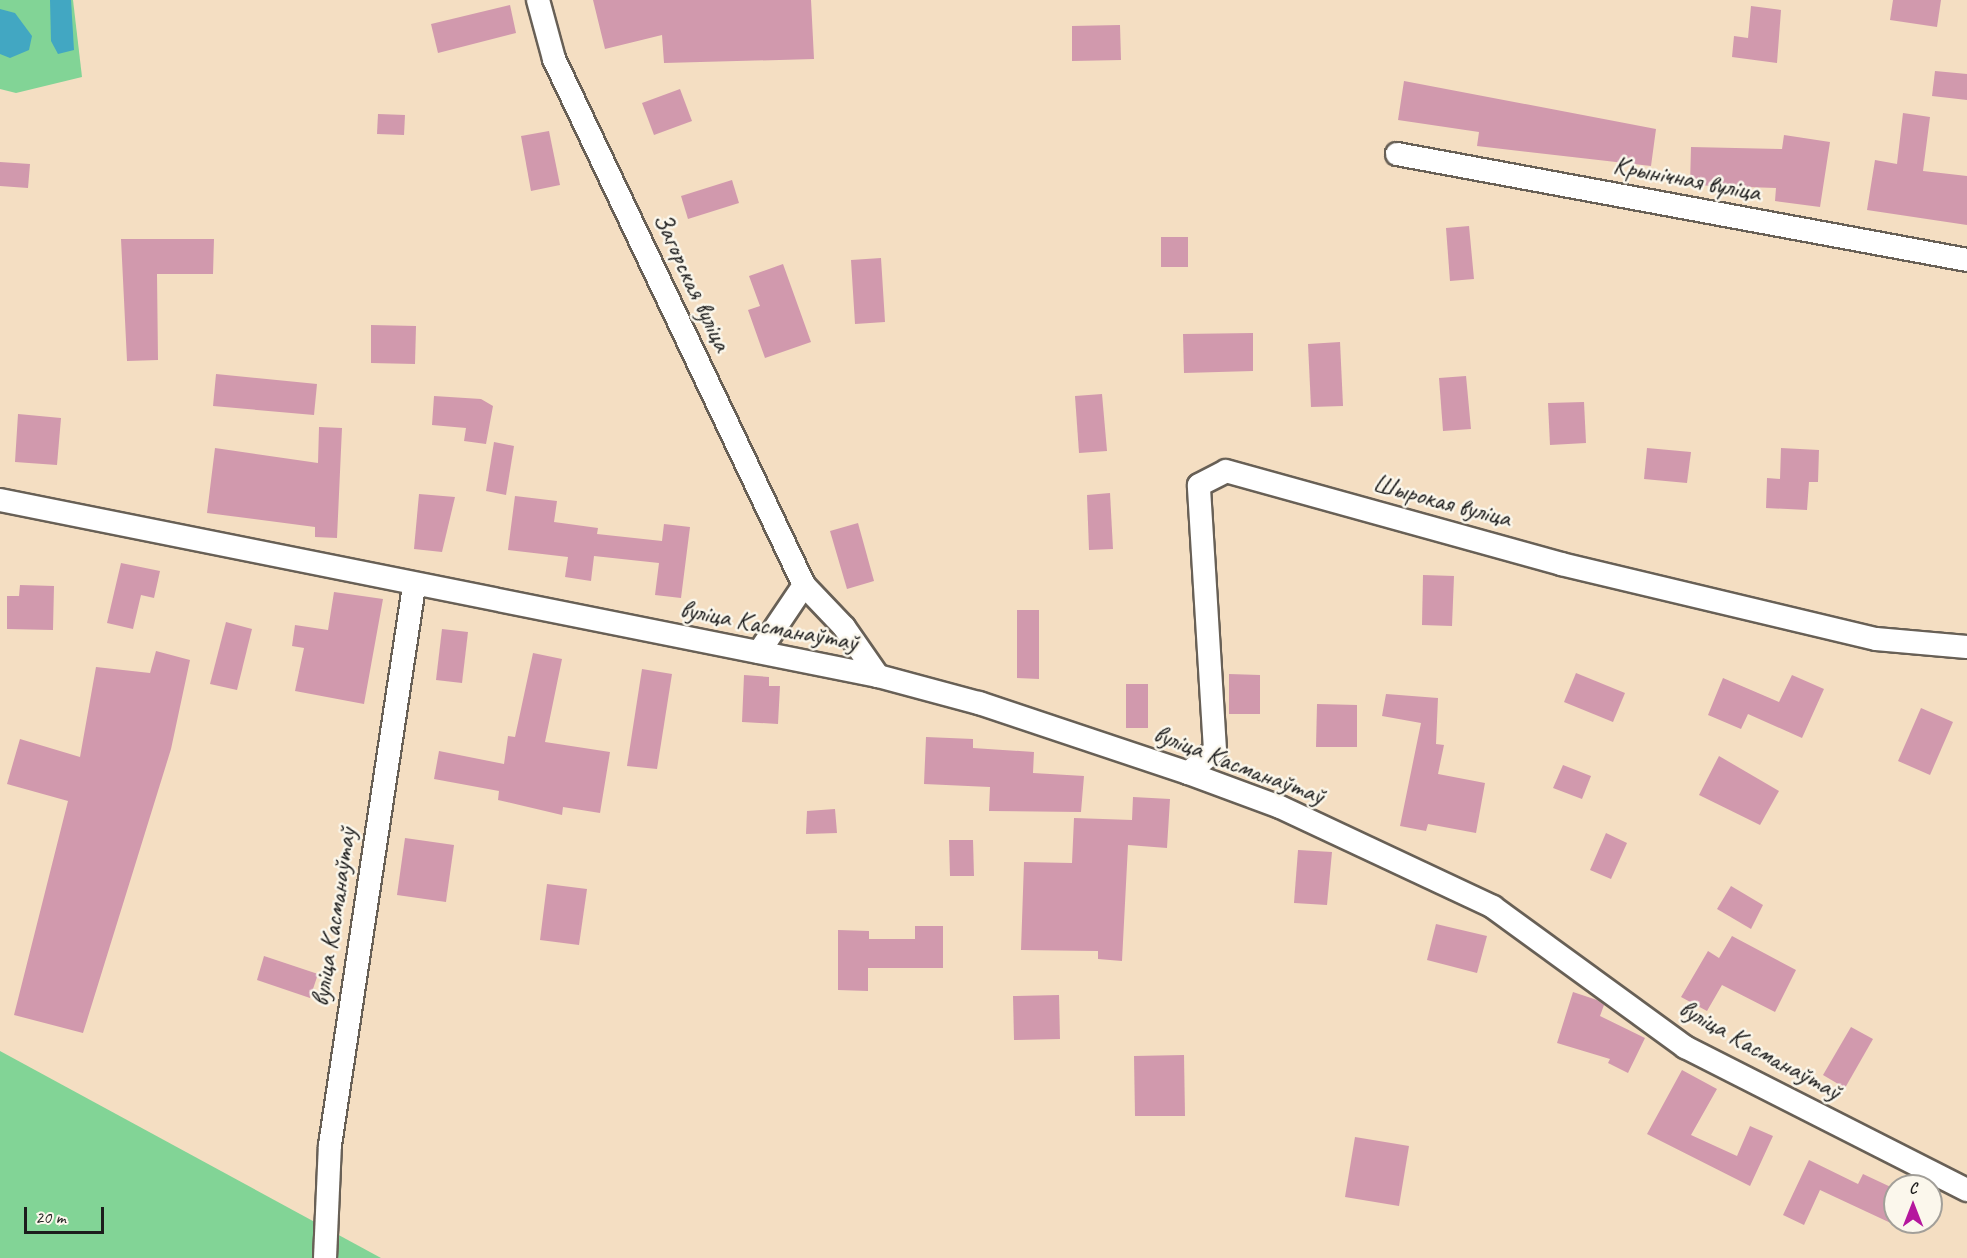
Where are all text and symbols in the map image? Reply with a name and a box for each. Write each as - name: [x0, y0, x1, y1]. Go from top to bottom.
- street label: Крынічная вуліца: [1612, 150, 1762, 208]
- street label: Загорская вуліца: [646, 208, 738, 356]
- street label: Шырокая вуліца: [1370, 468, 1514, 534]
- street label: вуліца Касманаўтаў: [677, 593, 861, 659]
- street label: вуліца Касманаўтаў: [1149, 718, 1329, 812]
- street label: вуліца Касманаўтаў: [304, 825, 364, 1009]
- street label: вуліца Касманаўтаў: [1673, 992, 1847, 1108]
- north arrow: [1883, 1174, 1943, 1234]
- text: С: [1909, 1178, 1917, 1198]
- scale bar: [27, 1195, 106, 1233]
- text: 20 m: [35, 1206, 66, 1228]

